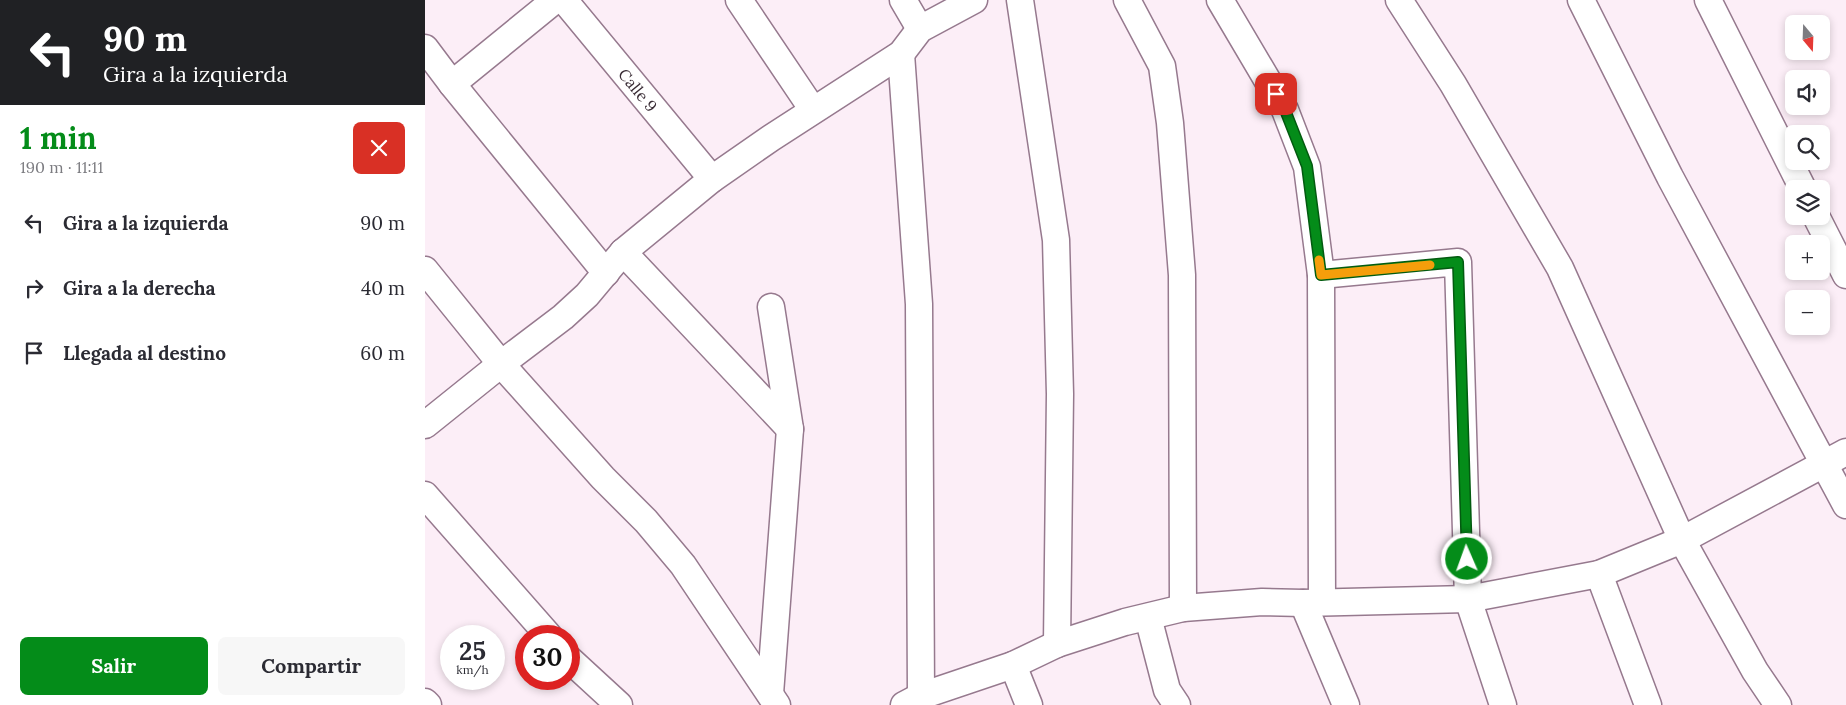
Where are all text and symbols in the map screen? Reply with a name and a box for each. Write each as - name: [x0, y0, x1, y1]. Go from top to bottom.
- north arrow: [1785, 15, 1830, 60]
- map controls: [1785, 15, 1830, 335]
- text: 90 m: [103, 16, 187, 61]
- icon: left: [20, 20, 85, 85]
- text: Gira a la izquierda: [103, 60, 288, 88]
- street label: Calle 9: [614, 64, 662, 116]
- button: sound: [1785, 70, 1830, 115]
- pin: [1255, 73, 1297, 115]
- icon: arrive: [1262, 80, 1290, 108]
- text: 1 min: [20, 119, 97, 157]
- button: close: [353, 122, 405, 174]
- button: search: [1785, 125, 1830, 170]
- text: 190 m · 11:11: [20, 157, 103, 177]
- button: layers: [1785, 180, 1830, 225]
- icon: left: [20, 209, 48, 237]
- text: Gira a la izquierda: [63, 211, 229, 235]
- text: 90 m: [360, 211, 405, 235]
- button: +: [1785, 235, 1830, 280]
- icon: right: [20, 274, 48, 302]
- text: Gira a la derecha: [63, 276, 216, 300]
- text: 40 m: [361, 276, 405, 300]
- button: −: [1785, 290, 1830, 335]
- icon: arrive: [20, 339, 48, 367]
- text: Llegada al destino: [63, 341, 226, 365]
- text: 60 m: [360, 341, 405, 365]
- position arrow: [1440, 532, 1492, 584]
- speed limit sign: 30: [515, 625, 580, 690]
- text: 25: [459, 635, 486, 667]
- button: Salir: [20, 637, 208, 695]
- button: Compartir: [218, 637, 405, 695]
- text: km/h: [456, 662, 489, 677]

